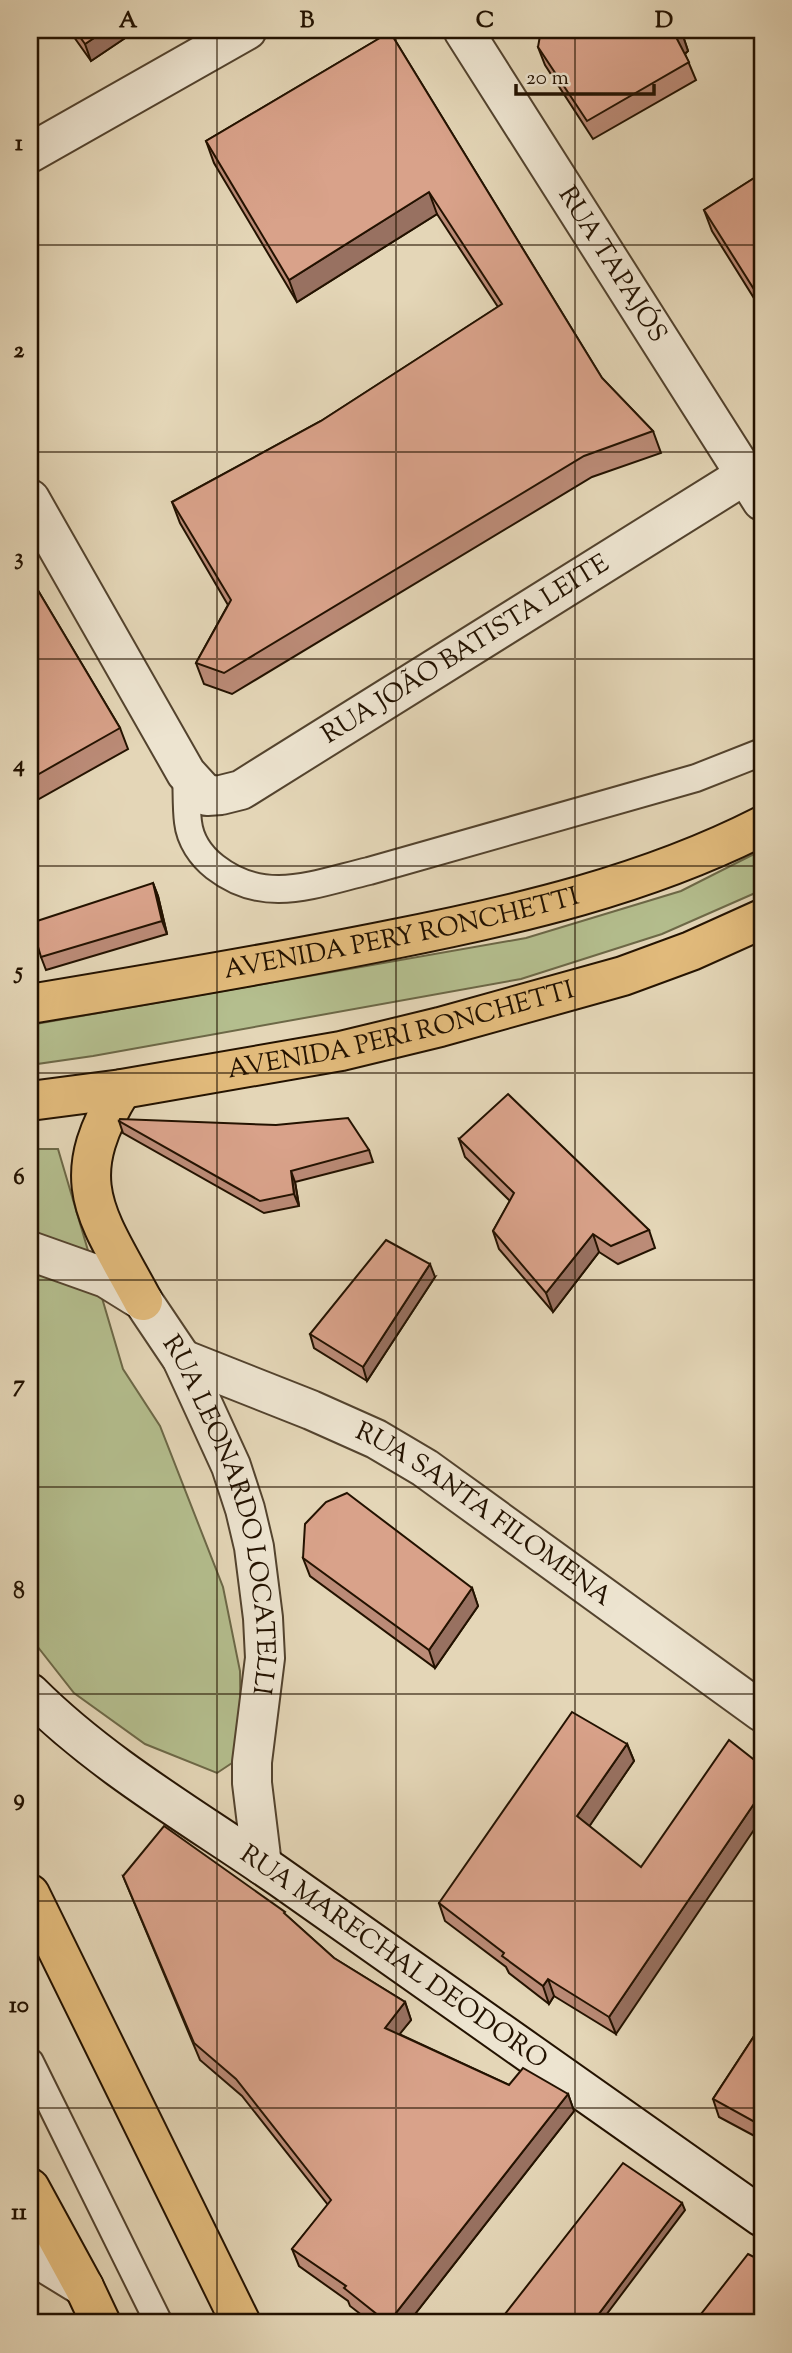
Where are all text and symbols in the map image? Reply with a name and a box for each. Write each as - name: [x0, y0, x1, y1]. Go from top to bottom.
- text: A: [119, 5, 138, 38]
- text: B: [300, 5, 315, 38]
- text: C: [476, 5, 494, 38]
- text: D: [655, 5, 673, 38]
- scale bar: [516, 52, 654, 96]
- text: 20 m: [526, 64, 569, 94]
- text: 1: [15, 128, 23, 161]
- street label: RUA TAPAJÓS: [548, 179, 676, 350]
- text: 2: [14, 335, 25, 368]
- text: 3: [14, 542, 24, 575]
- street label: RUA JOÃO BATISTA LEITE: [315, 546, 617, 754]
- text: 4: [12, 749, 25, 782]
- street label: AVENIDA PERY RONCHETTI: [221, 878, 584, 989]
- text: 5: [13, 956, 23, 989]
- street label: AVENIDA PERI RONCHETTI: [225, 972, 579, 1089]
- text: 6: [13, 1162, 25, 1195]
- street label: RUA LEONARDO LOCATELLI: [153, 1328, 284, 1698]
- text: 7: [13, 1369, 25, 1402]
- street label: RUA SANTA FILOMENA: [349, 1414, 619, 1616]
- text: 8: [13, 1576, 25, 1609]
- text: 9: [13, 1783, 25, 1816]
- street label: RUA MARECHAL DEODORO: [232, 1837, 555, 2079]
- text: 10: [9, 1990, 29, 2023]
- text: 11: [11, 2197, 27, 2230]

